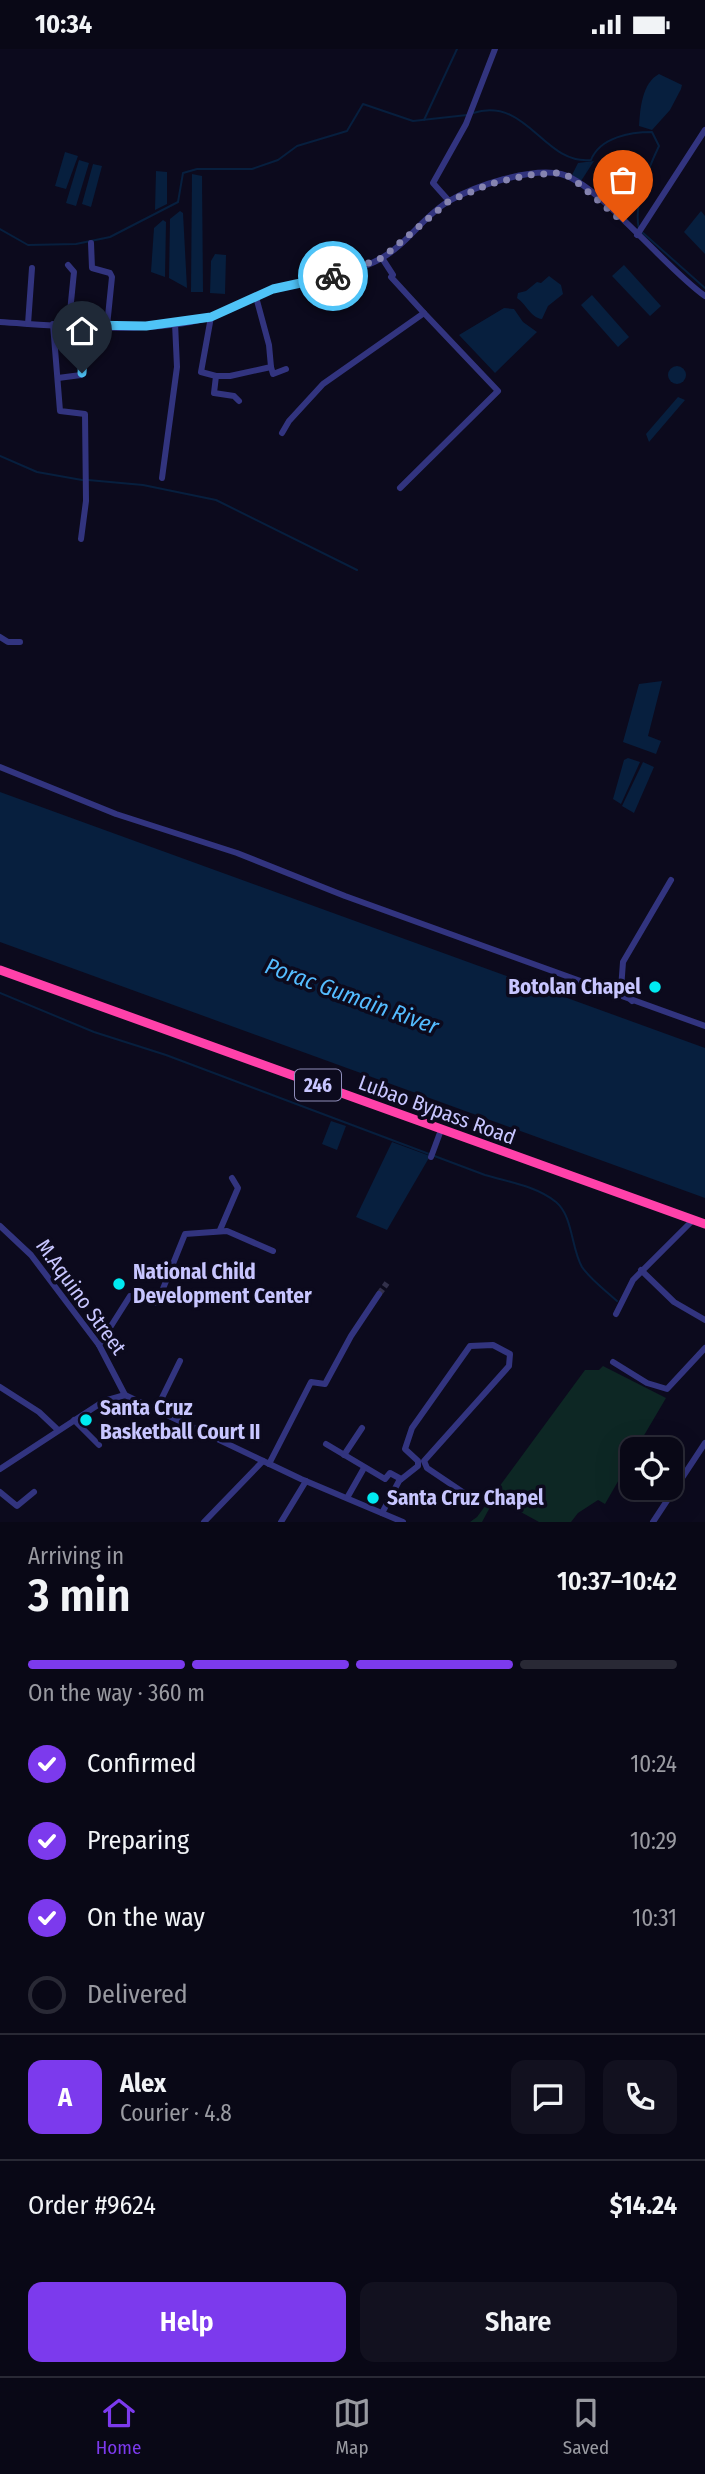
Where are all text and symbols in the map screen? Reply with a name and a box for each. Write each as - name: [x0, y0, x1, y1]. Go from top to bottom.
- text: 10:34: [35, 9, 92, 40]
- pin: [593, 150, 653, 222]
- icon: bag: [604, 161, 642, 199]
- courier: [298, 241, 368, 311]
- icon: bike: [314, 257, 352, 295]
- pin: [52, 301, 112, 373]
- icon: home: [63, 312, 101, 350]
- water label: Porac Gumain River: [262, 952, 443, 1041]
- place label: Botolan Chapel: [508, 974, 641, 1000]
- marker: Botolan Chapel: [647, 979, 663, 995]
- road number: 246: [295, 1069, 341, 1101]
- street label: Lubao Bypass Road: [355, 1069, 519, 1151]
- street label: M.Aquino Street: [30, 1234, 132, 1360]
- place label: National Child Development Center: [133, 1259, 312, 1309]
- marker: National Child Development Center: [111, 1276, 127, 1292]
- place label: Santa Cruz Basketball Court II: [100, 1395, 260, 1445]
- marker: Santa Cruz Basketball Court II: [78, 1412, 94, 1428]
- map controls: [620, 1437, 683, 1500]
- button: locate: [620, 1437, 683, 1500]
- place label: Santa Cruz Chapel: [387, 1485, 544, 1511]
- marker: Santa Cruz Chapel: [365, 1490, 381, 1506]
- text: Arriving in: [28, 1542, 124, 1570]
- text: 10:37–10:42: [557, 1566, 677, 1597]
- text: 3 min: [28, 1568, 131, 1623]
- text: On the way · 360 m: [28, 1679, 205, 1707]
- icon: check: [28, 1745, 66, 1783]
- text: Confirmed: [87, 1748, 197, 1779]
- text: 10:24: [630, 1750, 677, 1778]
- icon: check: [28, 1822, 66, 1860]
- text: Preparing: [87, 1825, 189, 1856]
- text: 10:29: [630, 1827, 677, 1855]
- icon: check: [28, 1899, 66, 1937]
- text: On the way: [87, 1902, 205, 1933]
- text: 10:31: [632, 1904, 677, 1932]
- text: Delivered: [87, 1979, 188, 2010]
- button: chat: [511, 2060, 585, 2134]
- button: phone: [603, 2060, 677, 2134]
- text: Alex: [120, 2068, 166, 2099]
- text: A: [58, 2082, 72, 2113]
- text: Courier · 4.8: [120, 2099, 232, 2127]
- text: Order #9624: [28, 2190, 156, 2221]
- text: $14.24: [610, 2190, 677, 2221]
- button: Help: [28, 2282, 346, 2362]
- button: Share: [360, 2282, 677, 2362]
- tab: Home: [96, 2394, 141, 2459]
- tab: Map: [333, 2394, 371, 2459]
- tab: Saved: [563, 2394, 609, 2459]

